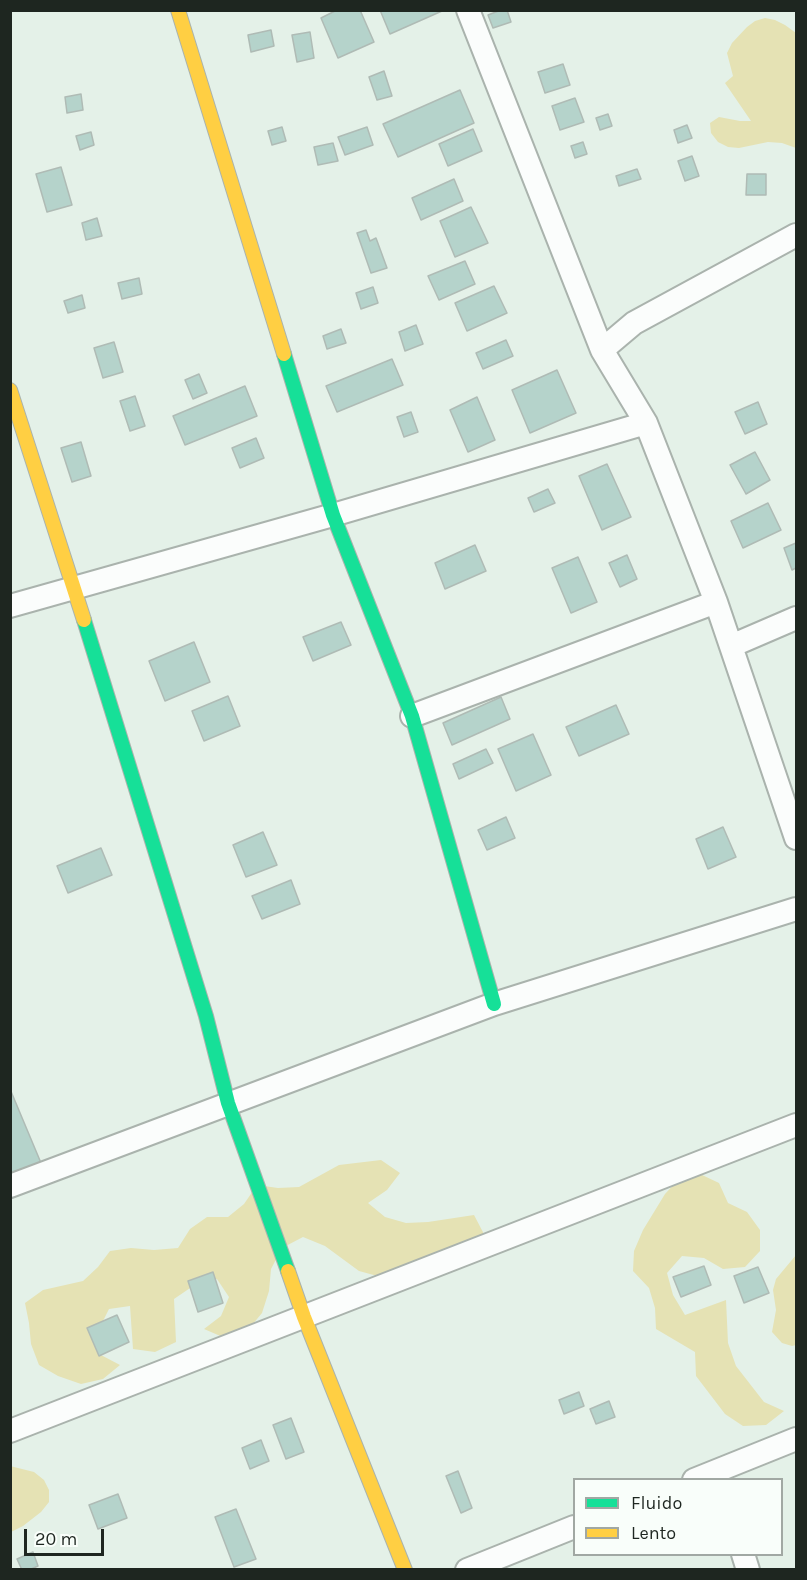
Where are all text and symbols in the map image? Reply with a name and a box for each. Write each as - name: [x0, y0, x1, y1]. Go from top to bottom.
- legend: [573, 1478, 783, 1556]
- text: Fluido: [631, 1492, 682, 1514]
- scale bar: [27, 1517, 106, 1555]
- text: Lento: [631, 1522, 676, 1544]
- text: 20 m: [35, 1528, 77, 1550]

